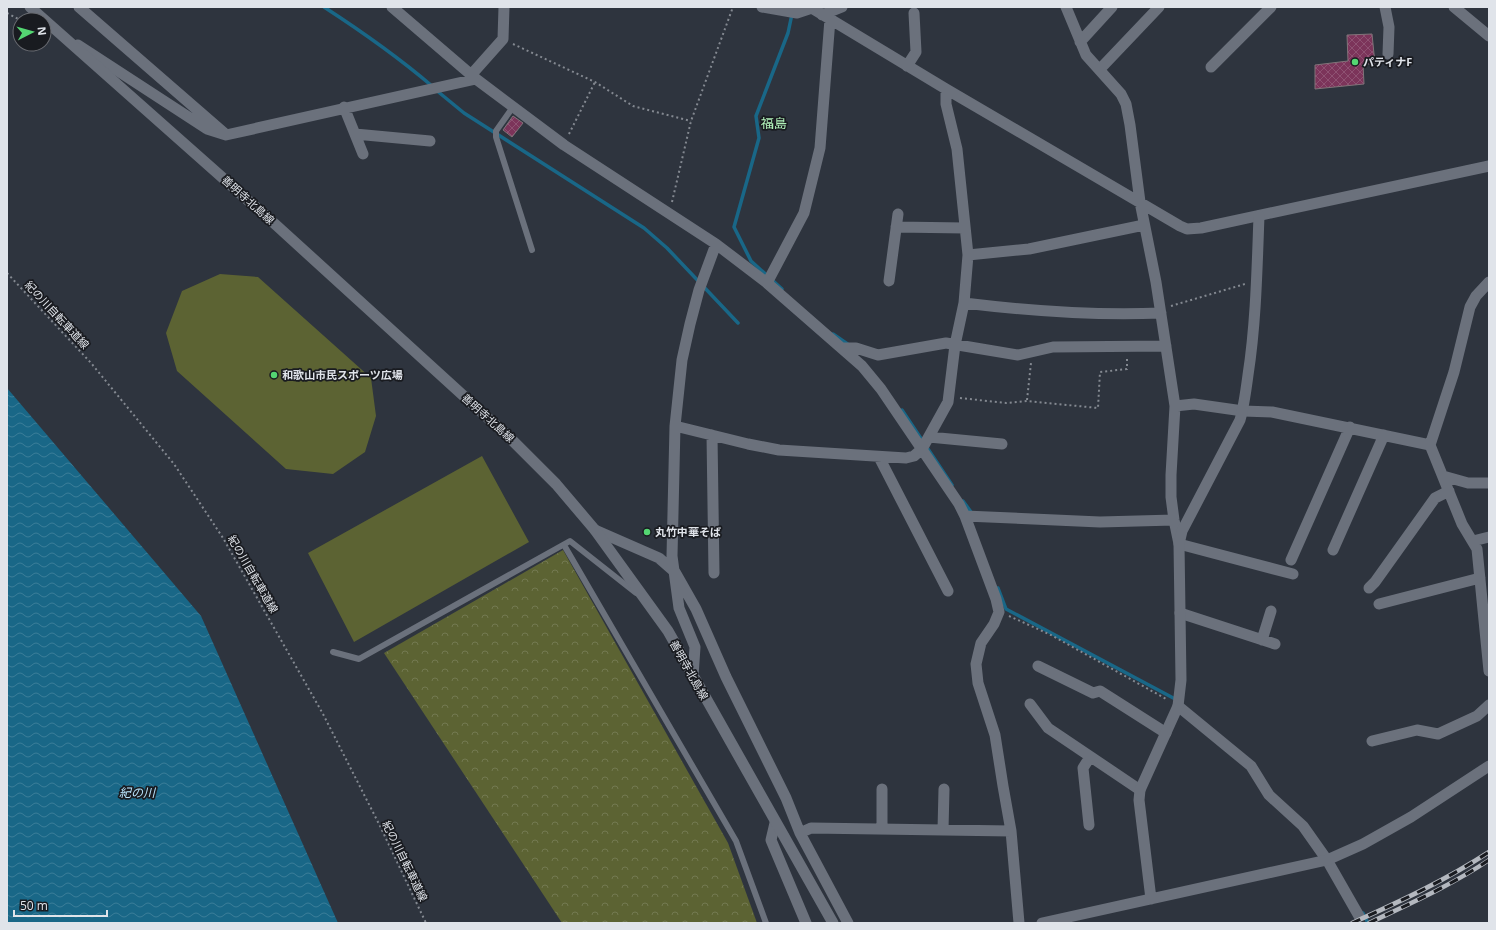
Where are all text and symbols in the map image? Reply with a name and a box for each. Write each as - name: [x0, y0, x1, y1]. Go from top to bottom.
- north arrow: [12, 12, 52, 52]
- text: N: [35, 26, 50, 36]
- place label: パティナF: [1363, 54, 1412, 69]
- marker: パティナF: [1350, 57, 1360, 67]
- district label: 福島: [761, 114, 787, 132]
- street label: 善明寺北島線: [219, 172, 278, 227]
- street label: 紀の川自転車道線: [22, 277, 93, 352]
- place label: 和歌山市民スポーツ広場: [282, 367, 403, 382]
- marker: 和歌山市民スポーツ広場: [269, 370, 279, 380]
- street label: 善明寺北島線: [459, 390, 518, 445]
- place label: 丸竹中華そば: [655, 524, 721, 539]
- marker: 丸竹中華そば: [642, 527, 652, 537]
- street label: 紀の川自転車道線: [225, 532, 282, 616]
- street label: 善明寺北島線: [667, 637, 712, 702]
- water label: 紀の川: [119, 784, 157, 801]
- street label: 紀の川自転車道線: [379, 818, 431, 904]
- scale bar: [14, 892, 107, 918]
- text: 50 m: [20, 897, 48, 914]

